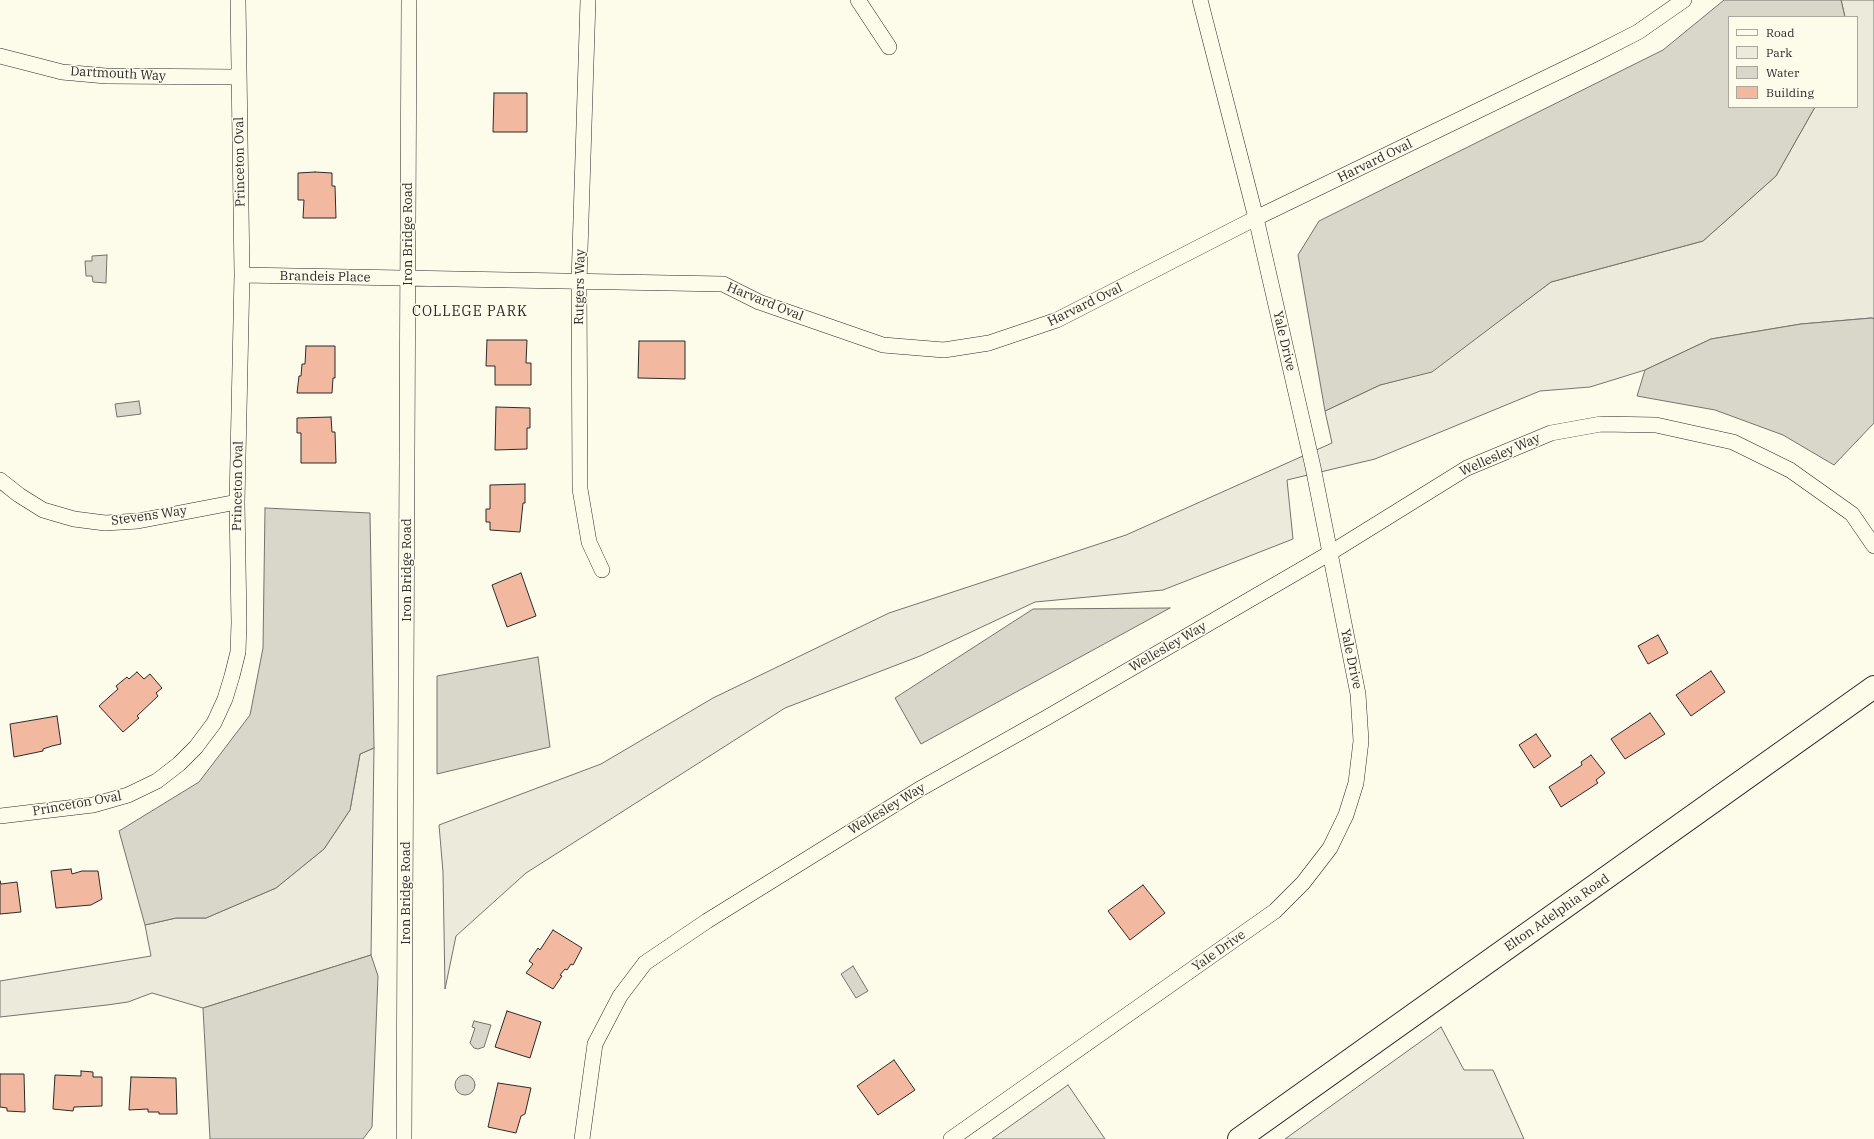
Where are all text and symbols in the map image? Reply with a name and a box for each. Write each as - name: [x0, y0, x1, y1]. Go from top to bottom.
- legend: [1728, 16, 1858, 108]
- text: Road: [1766, 25, 1795, 40]
- text: Park: [1766, 45, 1792, 60]
- street label: Dartmouth Way: [70, 64, 166, 84]
- text: Water: [1766, 65, 1799, 80]
- text: Building: [1766, 85, 1814, 100]
- street label: Princeton Oval: [231, 117, 249, 207]
- street label: Harvard Oval: [1335, 136, 1415, 186]
- street label: Iron Bridge Road: [400, 182, 416, 286]
- street label: Rutgers Way: [572, 249, 588, 325]
- street label: Brandeis Place: [279, 268, 371, 286]
- street label: Harvard Oval: [724, 280, 806, 324]
- street label: Harvard Oval: [1045, 280, 1125, 330]
- district label: COLLEGE PARK: [412, 304, 528, 320]
- street label: Yale Drive: [1270, 309, 1298, 373]
- street label: Wellesley Way: [1457, 430, 1543, 480]
- street label: Princeton Oval: [229, 441, 247, 531]
- street label: Stevens Way: [110, 503, 188, 529]
- street label: Iron Bridge Road: [399, 518, 415, 622]
- street label: Wellesley Way: [1127, 619, 1209, 675]
- street label: Yale Drive: [1337, 627, 1365, 691]
- street label: Wellesley Way: [846, 780, 928, 838]
- street label: Princeton Oval: [31, 788, 123, 820]
- street label: Iron Bridge Road: [398, 841, 414, 945]
- street label: Elton Adelphia Road: [1502, 871, 1612, 955]
- street label: Yale Drive: [1189, 927, 1249, 975]

